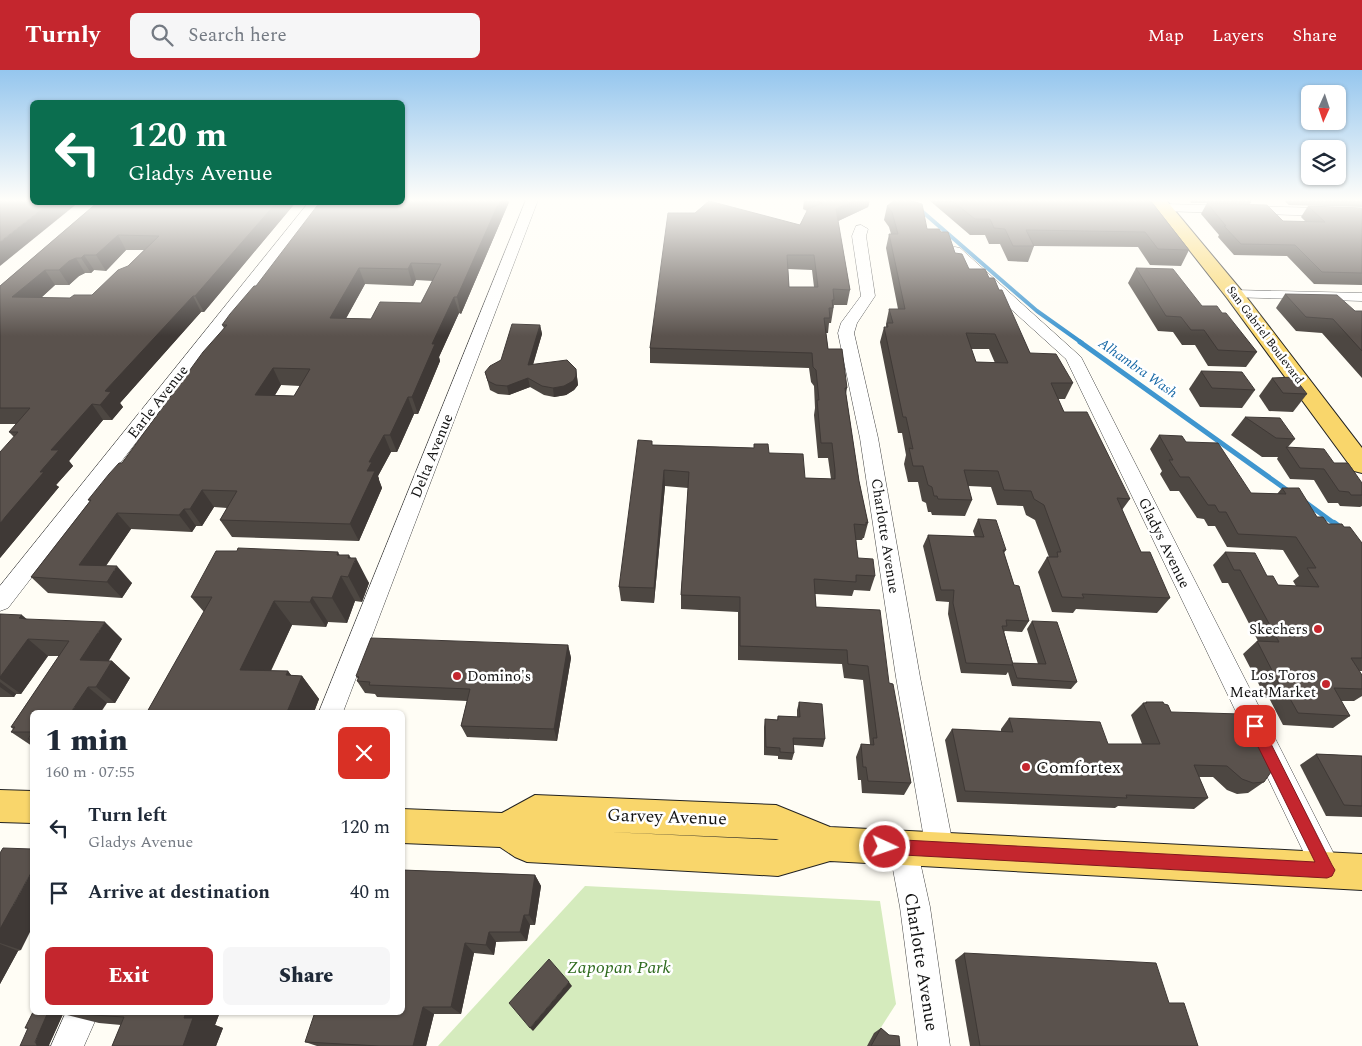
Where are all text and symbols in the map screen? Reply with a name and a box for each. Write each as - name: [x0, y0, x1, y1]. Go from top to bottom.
- search box: [130, 13, 480, 58]
- text: Turnly: [25, 17, 100, 53]
- icon: search: [148, 21, 176, 49]
- text: Search here: [188, 21, 287, 50]
- text: Map: [1148, 22, 1184, 49]
- text: Layers: [1212, 22, 1264, 49]
- text: Share: [1292, 22, 1337, 49]
- north arrow: [1301, 85, 1346, 130]
- map controls: [1301, 85, 1346, 185]
- text: 120 m: [128, 109, 227, 162]
- icon: left: [45, 120, 110, 185]
- button: layers: [1301, 140, 1346, 185]
- text: Gladys Avenue: [128, 157, 273, 190]
- street label: San Gabriel Boulevard: [1222, 282, 1308, 388]
- water label: Alhambra Wash: [1093, 332, 1182, 403]
- street label: Earle Avenue: [122, 360, 194, 444]
- street label: Delta Avenue: [405, 410, 459, 502]
- street label: Charlotte Avenue: [865, 477, 905, 595]
- street label: Gladys Avenue: [1132, 494, 1196, 592]
- place label: Skechers: [1249, 618, 1308, 641]
- marker: Skechers: [1312, 623, 1324, 635]
- place label: Los Toros Meat Market: [1230, 664, 1316, 704]
- place label: Domino's: [467, 665, 531, 688]
- marker: Domino's: [451, 670, 463, 682]
- marker: Los Toros Meat Market: [1320, 678, 1332, 690]
- pin: [1234, 705, 1276, 747]
- icon: arrive: [1241, 712, 1269, 740]
- text: 1 min: [45, 718, 128, 764]
- button: close: [338, 727, 390, 779]
- place label: Comfortex: [1036, 754, 1121, 781]
- text: 160 m · 07:55: [45, 760, 135, 784]
- marker: Comfortex: [1020, 761, 1032, 773]
- text: Turn left: [88, 801, 167, 830]
- street label: Garvey Avenue: [607, 801, 727, 833]
- text: 120 m: [340, 813, 390, 842]
- icon: left: [45, 814, 73, 842]
- position arrow: [858, 820, 910, 872]
- text: Gladys Avenue: [88, 830, 193, 854]
- text: Arrive at destination: [88, 878, 270, 907]
- text: 40 m: [350, 878, 390, 907]
- icon: arrive: [45, 879, 73, 907]
- street label: Charlotte Avenue: [897, 891, 945, 1033]
- button: Exit: [45, 947, 213, 1005]
- button: Share: [223, 947, 390, 1005]
- park label: Zapopan Park: [567, 954, 672, 981]

